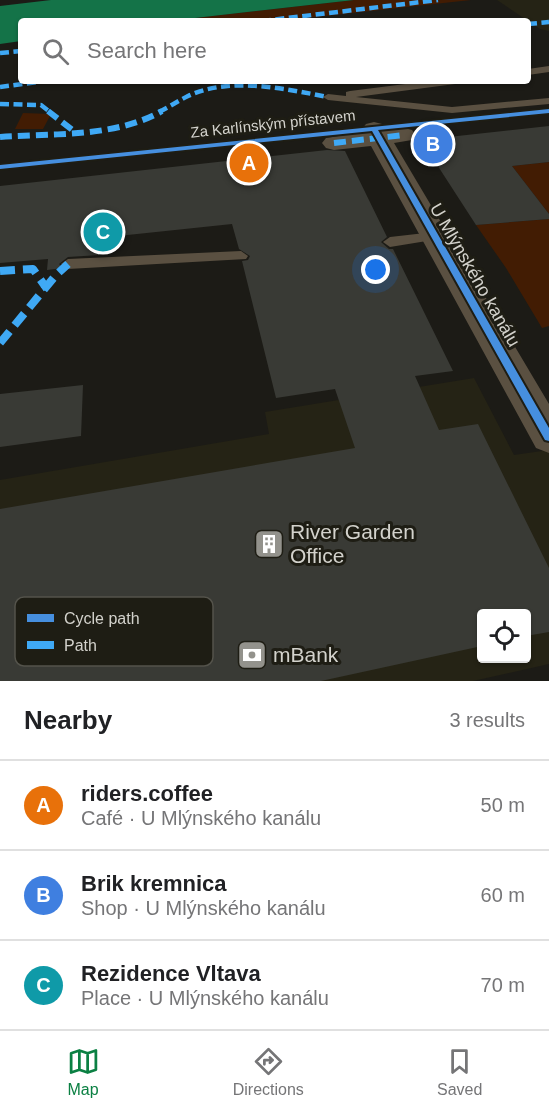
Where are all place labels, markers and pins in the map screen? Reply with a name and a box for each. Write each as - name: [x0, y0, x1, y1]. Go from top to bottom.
- pin: B: [414, 122, 452, 166]
- pin: A: [230, 140, 268, 186]
- pin: C: [84, 210, 122, 254]
- place label: River Garden Office: [290, 520, 415, 567]
- building icon: River Garden Office: [253, 528, 285, 560]
- bank icon: mBank: [236, 639, 268, 671]
- place label: mBank: [273, 643, 339, 666]

